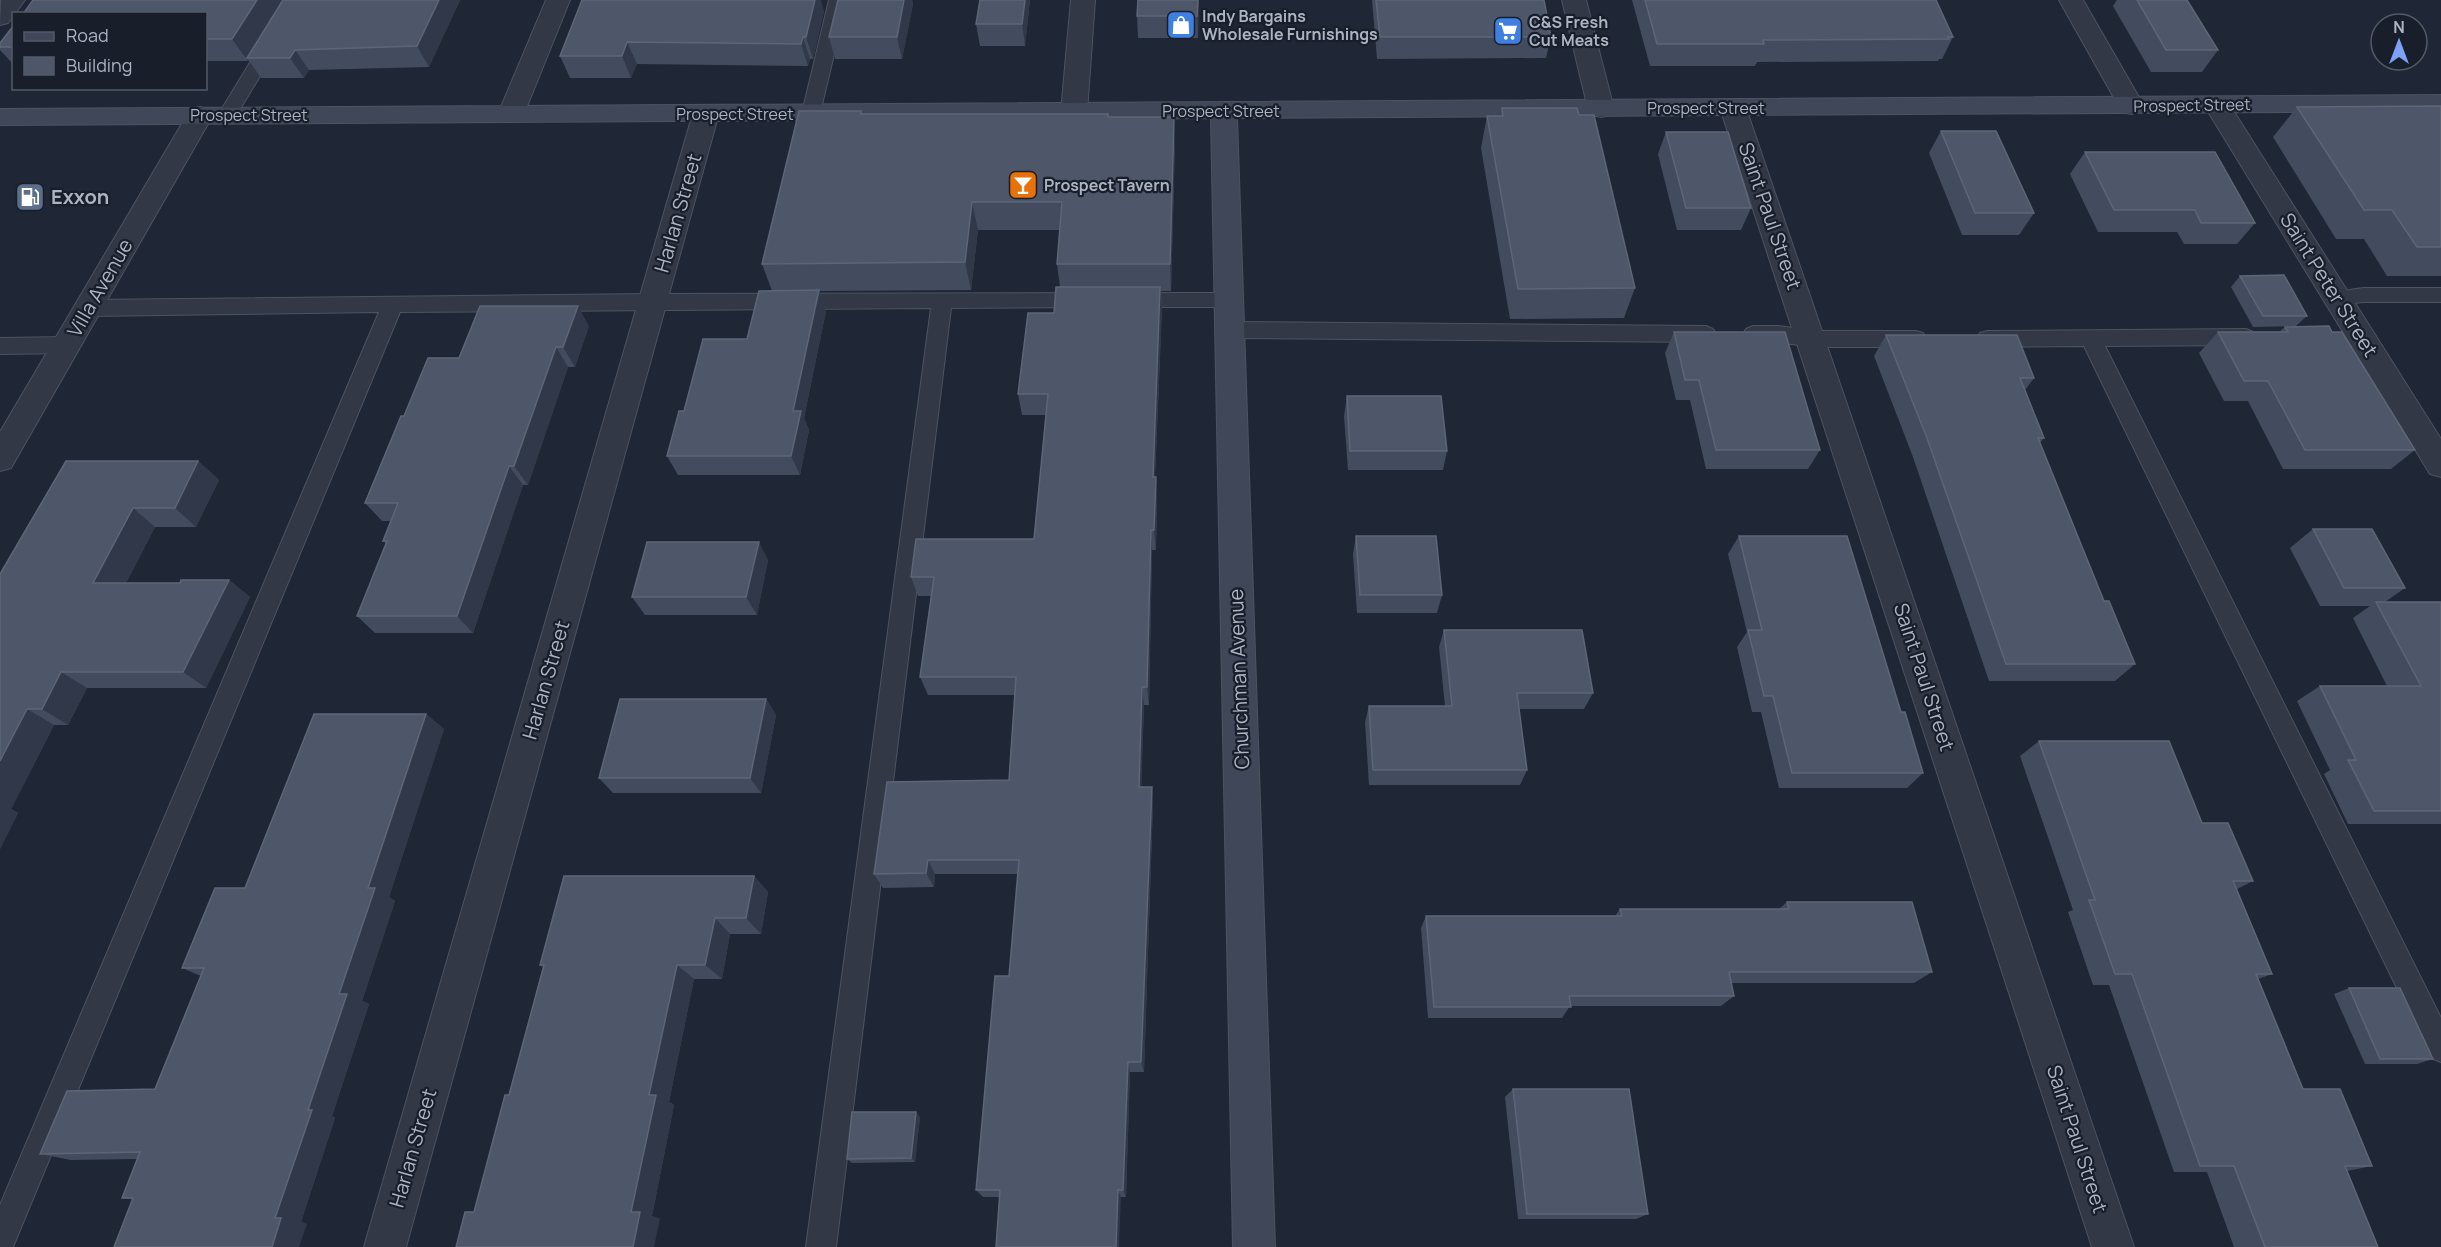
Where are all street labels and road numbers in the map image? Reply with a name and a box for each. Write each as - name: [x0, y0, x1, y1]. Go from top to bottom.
- street label: Prospect Street: [2133, 93, 2251, 117]
- street label: Prospect Street: [1647, 97, 1765, 119]
- street label: Prospect Street: [1162, 100, 1280, 122]
- street label: Prospect Street: [676, 103, 794, 125]
- street label: Prospect Street: [190, 104, 308, 126]
- street label: Saint Paul Street: [1733, 139, 1808, 293]
- street label: Harlan Street: [648, 150, 707, 275]
- street label: Saint Peter Street: [2274, 208, 2385, 362]
- street label: Villa Avenue: [61, 234, 139, 342]
- street label: Churchman Avenue: [1222, 588, 1255, 770]
- street label: Saint Paul Street: [1888, 599, 1961, 754]
- street label: Harlan Street: [516, 617, 575, 742]
- street label: Saint Paul Street: [2041, 1061, 2114, 1216]
- street label: Harlan Street: [383, 1085, 442, 1210]

